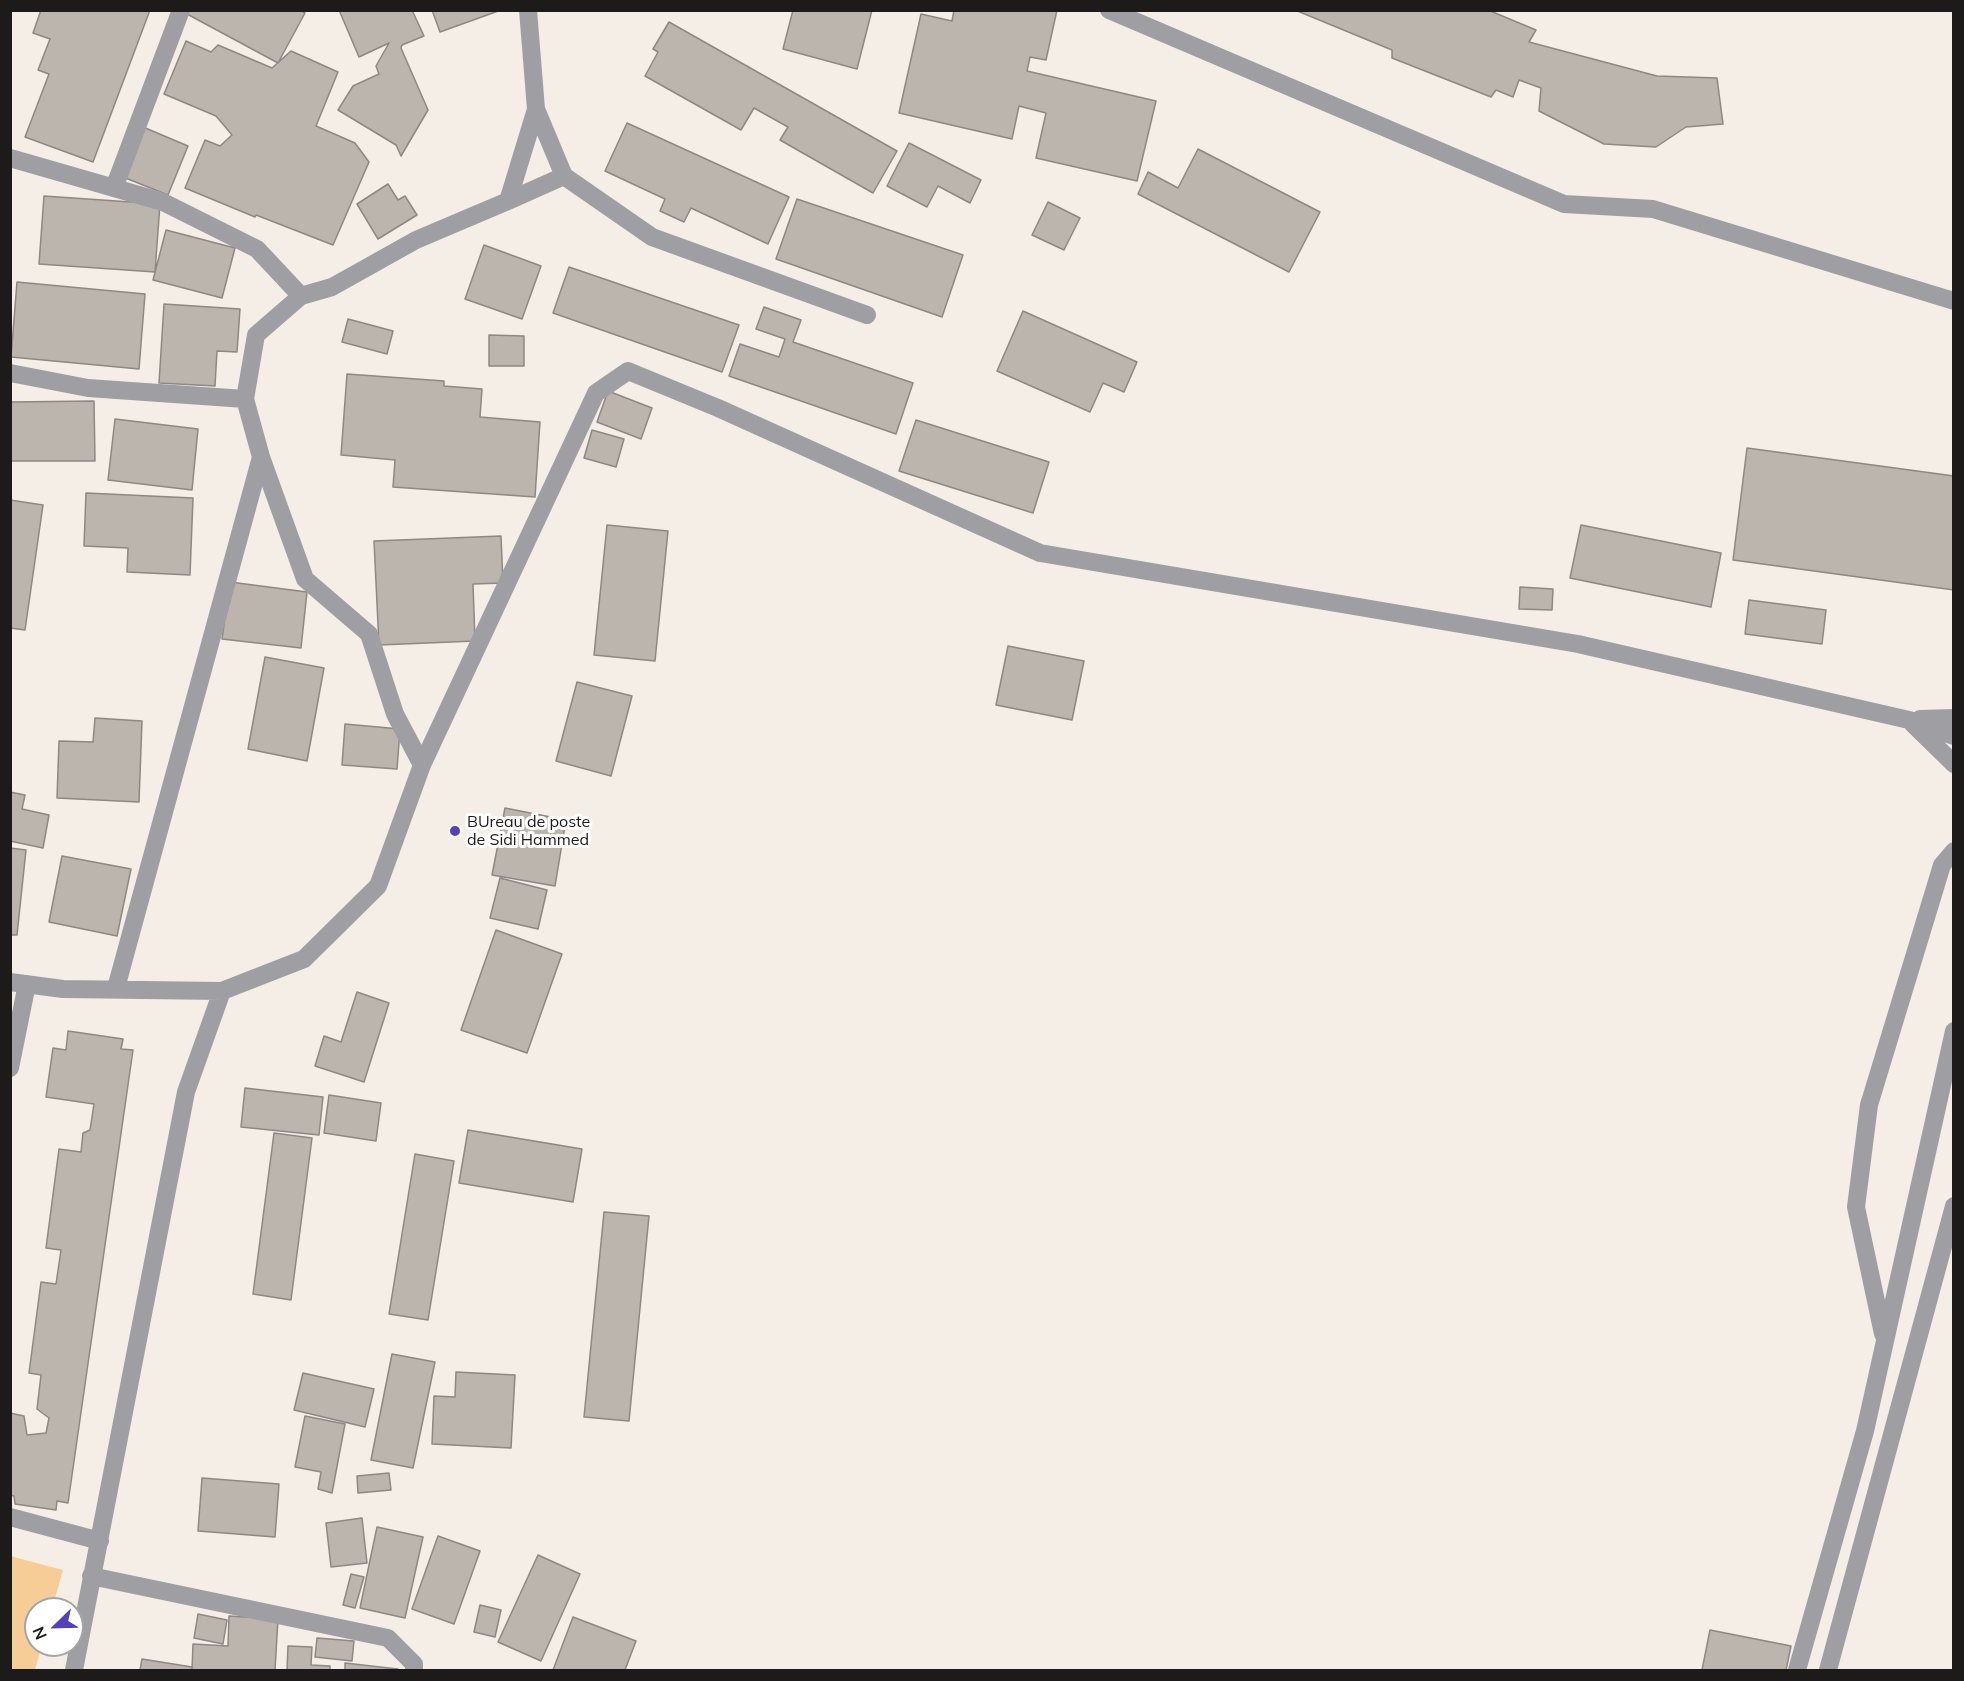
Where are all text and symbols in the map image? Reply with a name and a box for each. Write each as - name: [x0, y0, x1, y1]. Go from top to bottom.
- place label: BUreau de poste de Sidi Hammed: [467, 812, 590, 850]
- marker: BUreau de poste de Sidi Hammed: [448, 824, 462, 838]
- north arrow: [24, 1597, 84, 1657]
- text: N: [28, 1624, 51, 1643]

